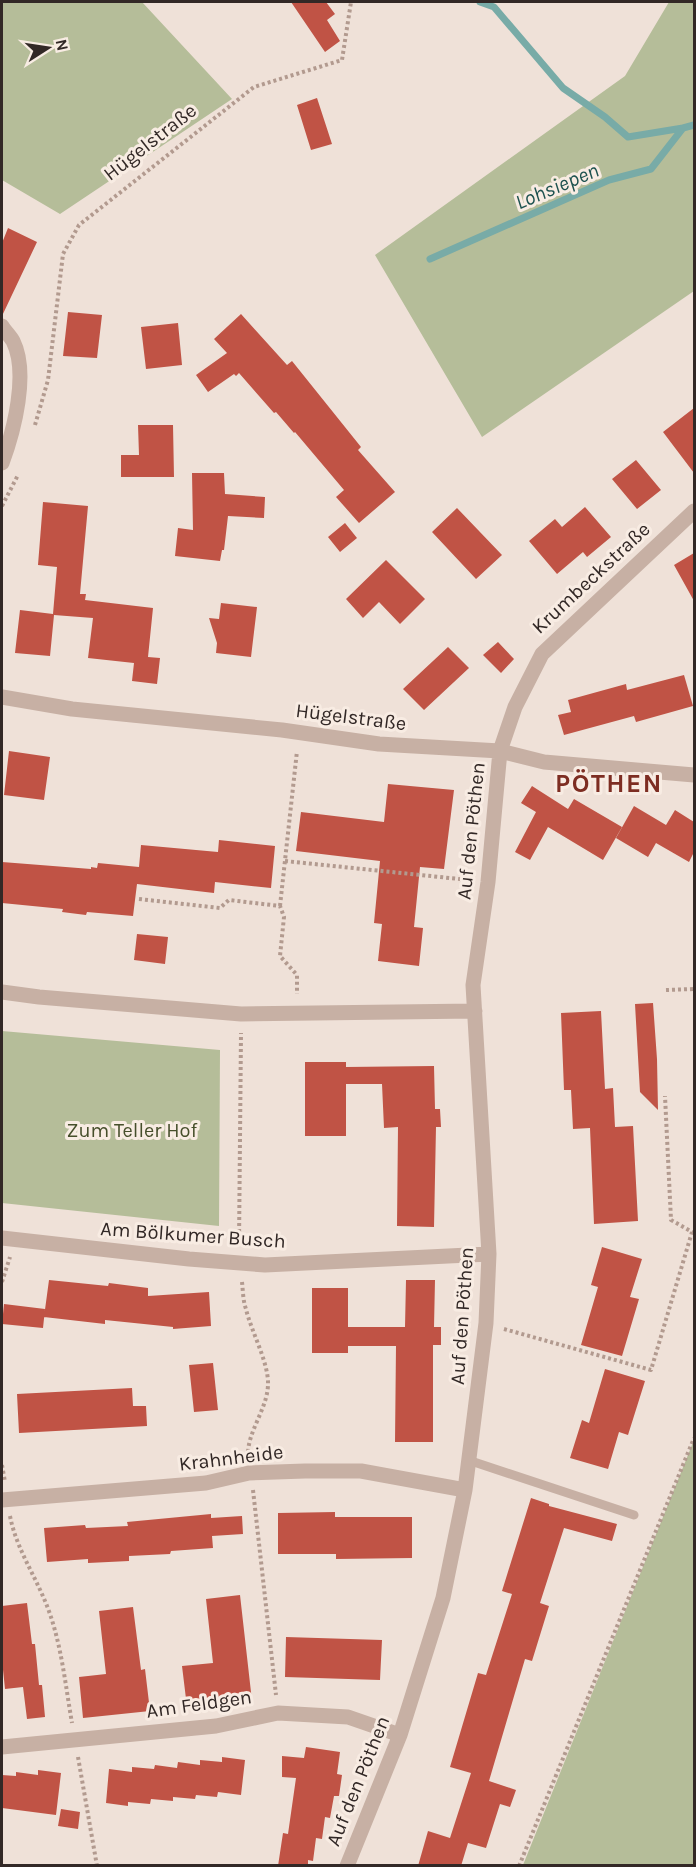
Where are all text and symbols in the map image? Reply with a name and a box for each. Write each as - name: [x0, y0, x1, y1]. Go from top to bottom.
- north arrow: [18, 18, 78, 78]
- text: N: [52, 37, 73, 53]
- street label: Hügelstraße: [99, 99, 201, 185]
- water label: Lohsiepen: [512, 158, 602, 214]
- street label: Krumbeckstraße: [527, 518, 655, 638]
- street label: Hügelstraße: [294, 699, 408, 735]
- street label: Auf den Pöthen: [452, 761, 490, 901]
- district label: PÖTHEN: [555, 768, 663, 799]
- park label: Zum Teller Hof: [67, 1119, 198, 1142]
- street label: Am Bölkumer Busch: [100, 1217, 286, 1253]
- street label: Auf den Pöthen: [446, 1246, 478, 1386]
- street label: Krahnheide: [178, 1440, 284, 1476]
- street label: Am Feldgen: [145, 1685, 253, 1723]
- street label: Auf den Pöthen: [321, 1713, 395, 1849]

